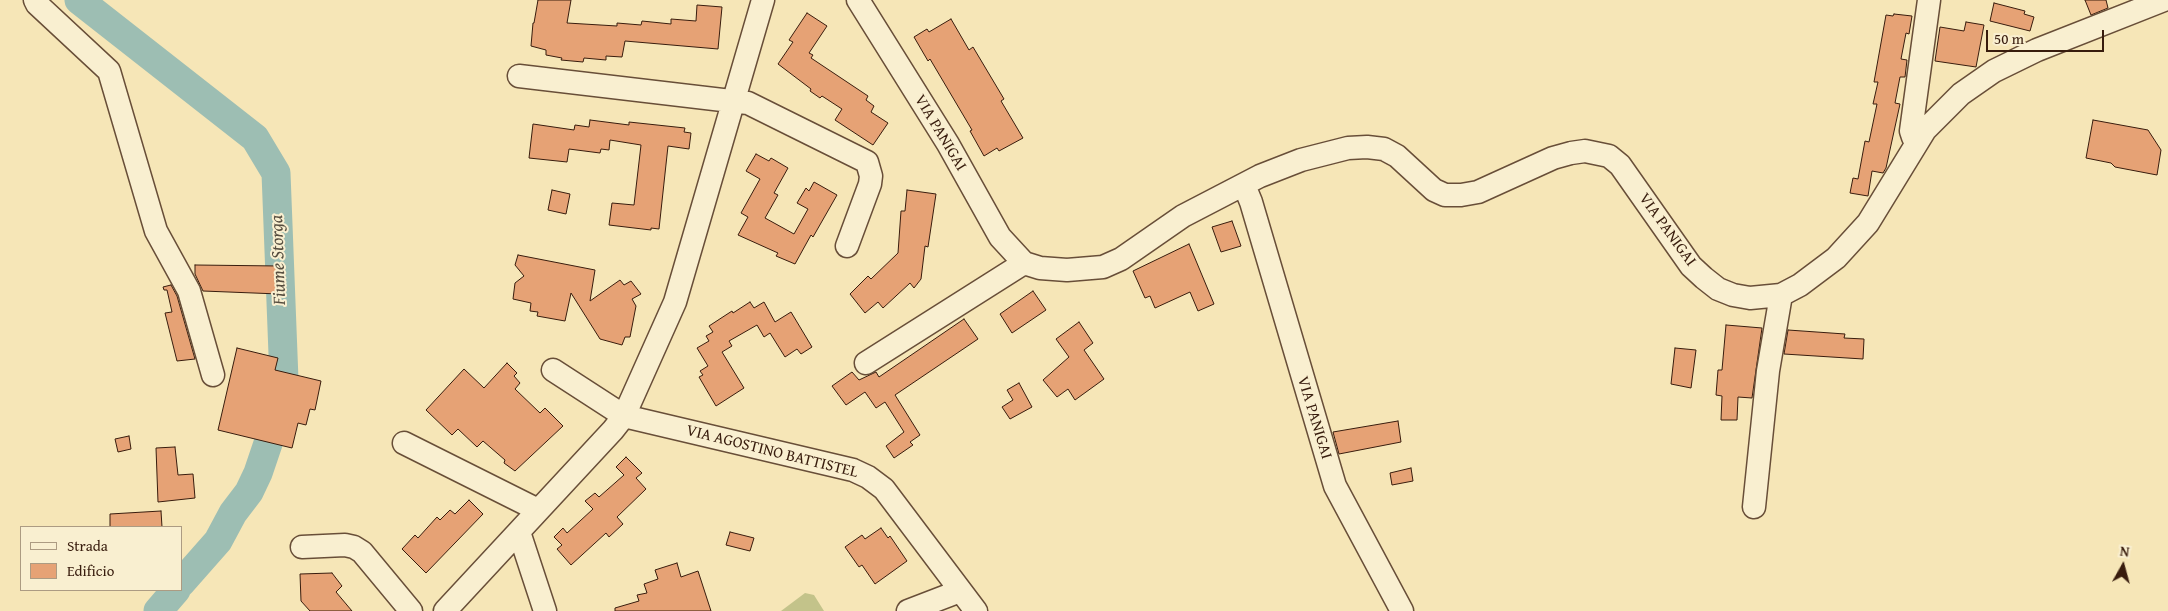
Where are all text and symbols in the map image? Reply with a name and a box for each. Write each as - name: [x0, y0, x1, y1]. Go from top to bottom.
- scale bar: [1988, 20, 2106, 52]
- text: 50 m: [1994, 28, 2024, 49]
- street label: VIA PANIGAI: [910, 91, 970, 175]
- street label: VIA PANIGAI: [1634, 190, 1700, 270]
- water label: Fiume Storga: [267, 215, 291, 305]
- street label: VIA PANIGAI: [1292, 374, 1336, 462]
- street label: VIA AGOSTINO BATTISTEL: [684, 421, 860, 483]
- legend: [20, 526, 182, 591]
- text: Strada: [67, 535, 108, 556]
- north arrow: [2098, 541, 2148, 591]
- text: N: [2119, 541, 2131, 562]
- text: Edificio: [67, 560, 114, 581]

